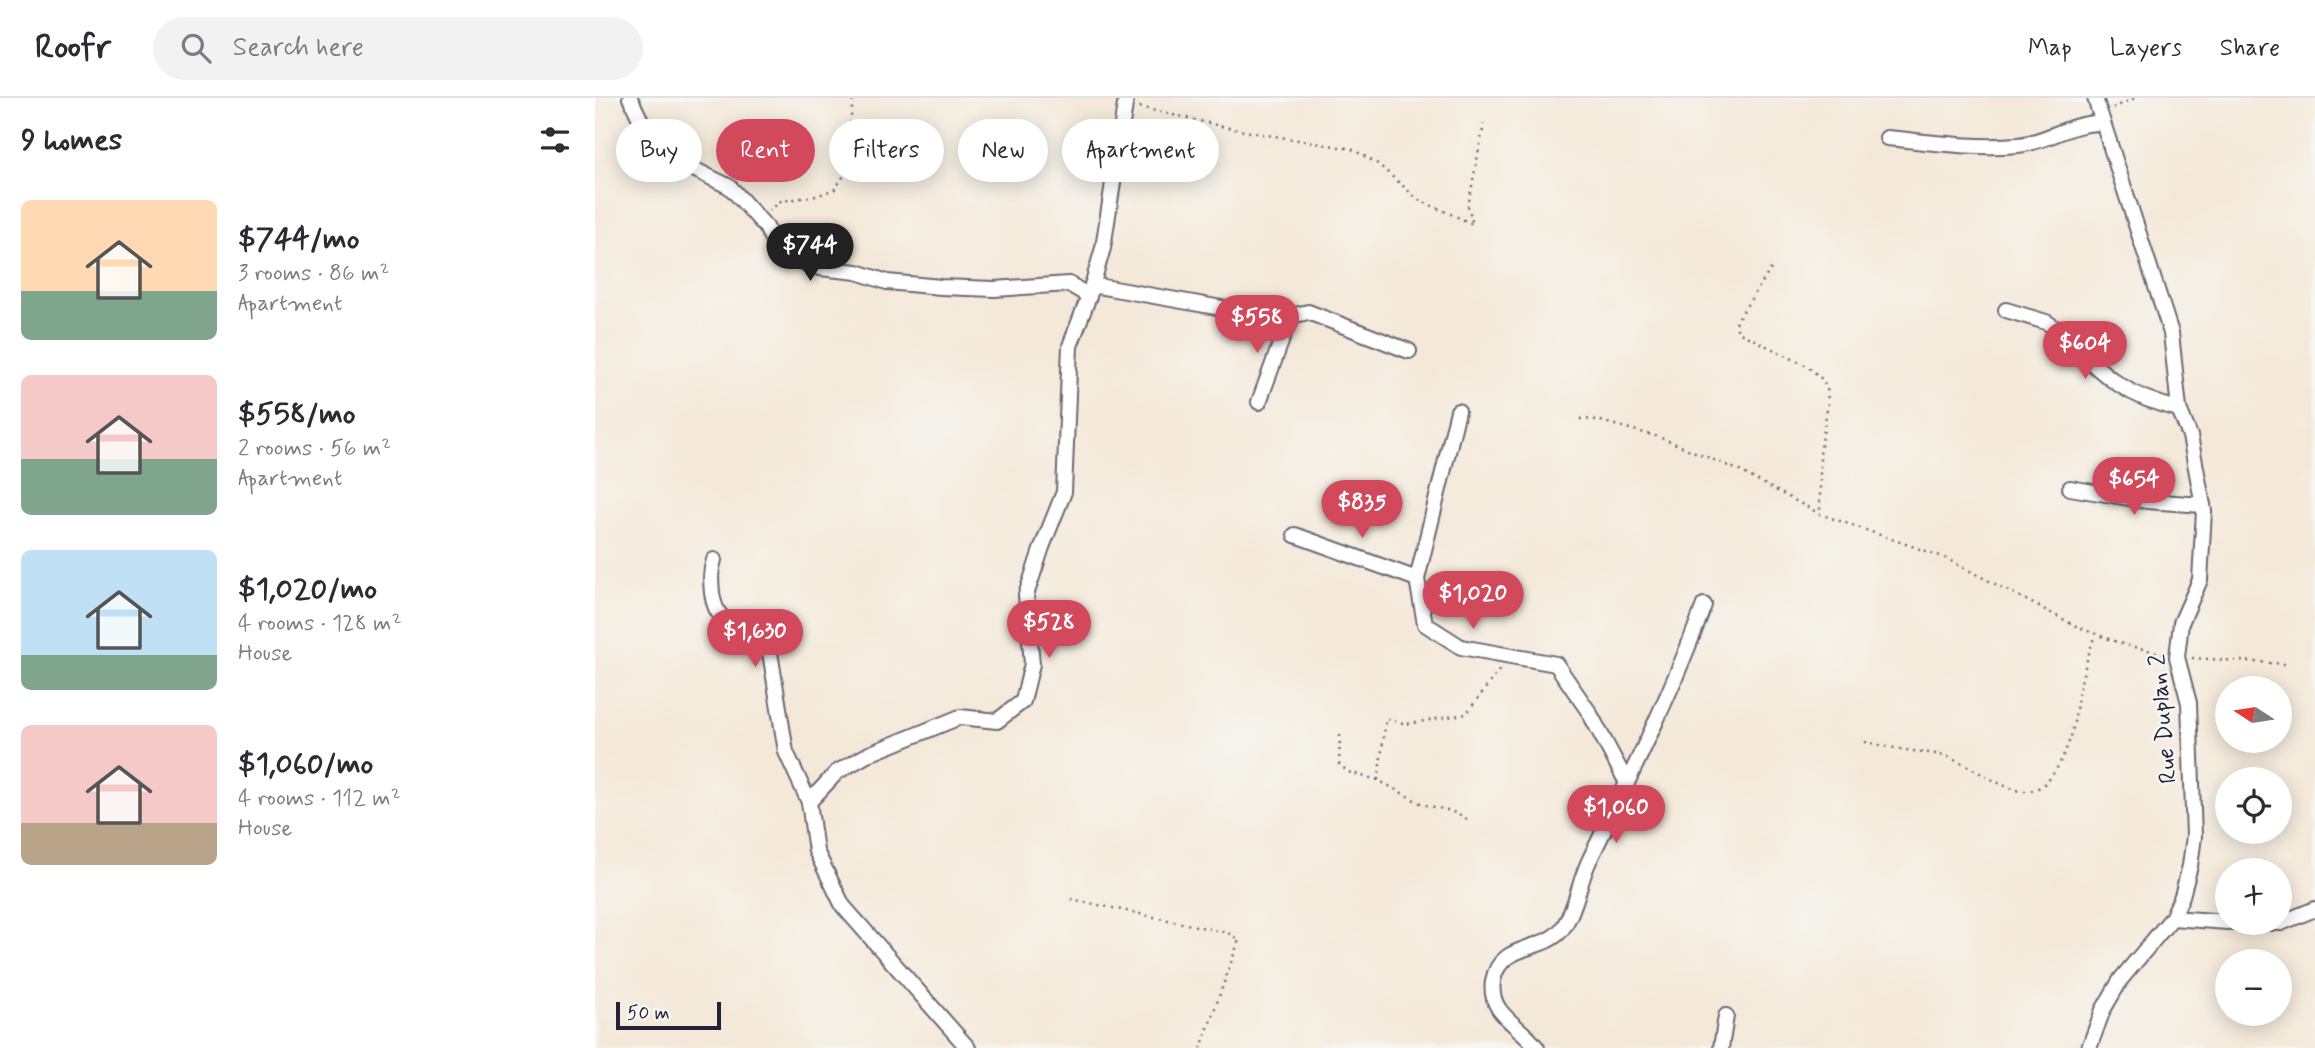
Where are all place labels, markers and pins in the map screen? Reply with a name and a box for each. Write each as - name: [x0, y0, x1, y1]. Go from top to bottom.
- pin: $744: [769, 223, 851, 283]
- pin: $558: [1216, 296, 1298, 355]
- pin: $604: [2044, 322, 2126, 381]
- pin: $654: [2093, 458, 2175, 517]
- pin: $835: [1321, 480, 1403, 540]
- pin: $1,020: [1416, 572, 1530, 631]
- pin: $528: [1008, 601, 1090, 660]
- pin: $1,630: [698, 610, 812, 669]
- pin: $1,060: [1559, 786, 1673, 845]

